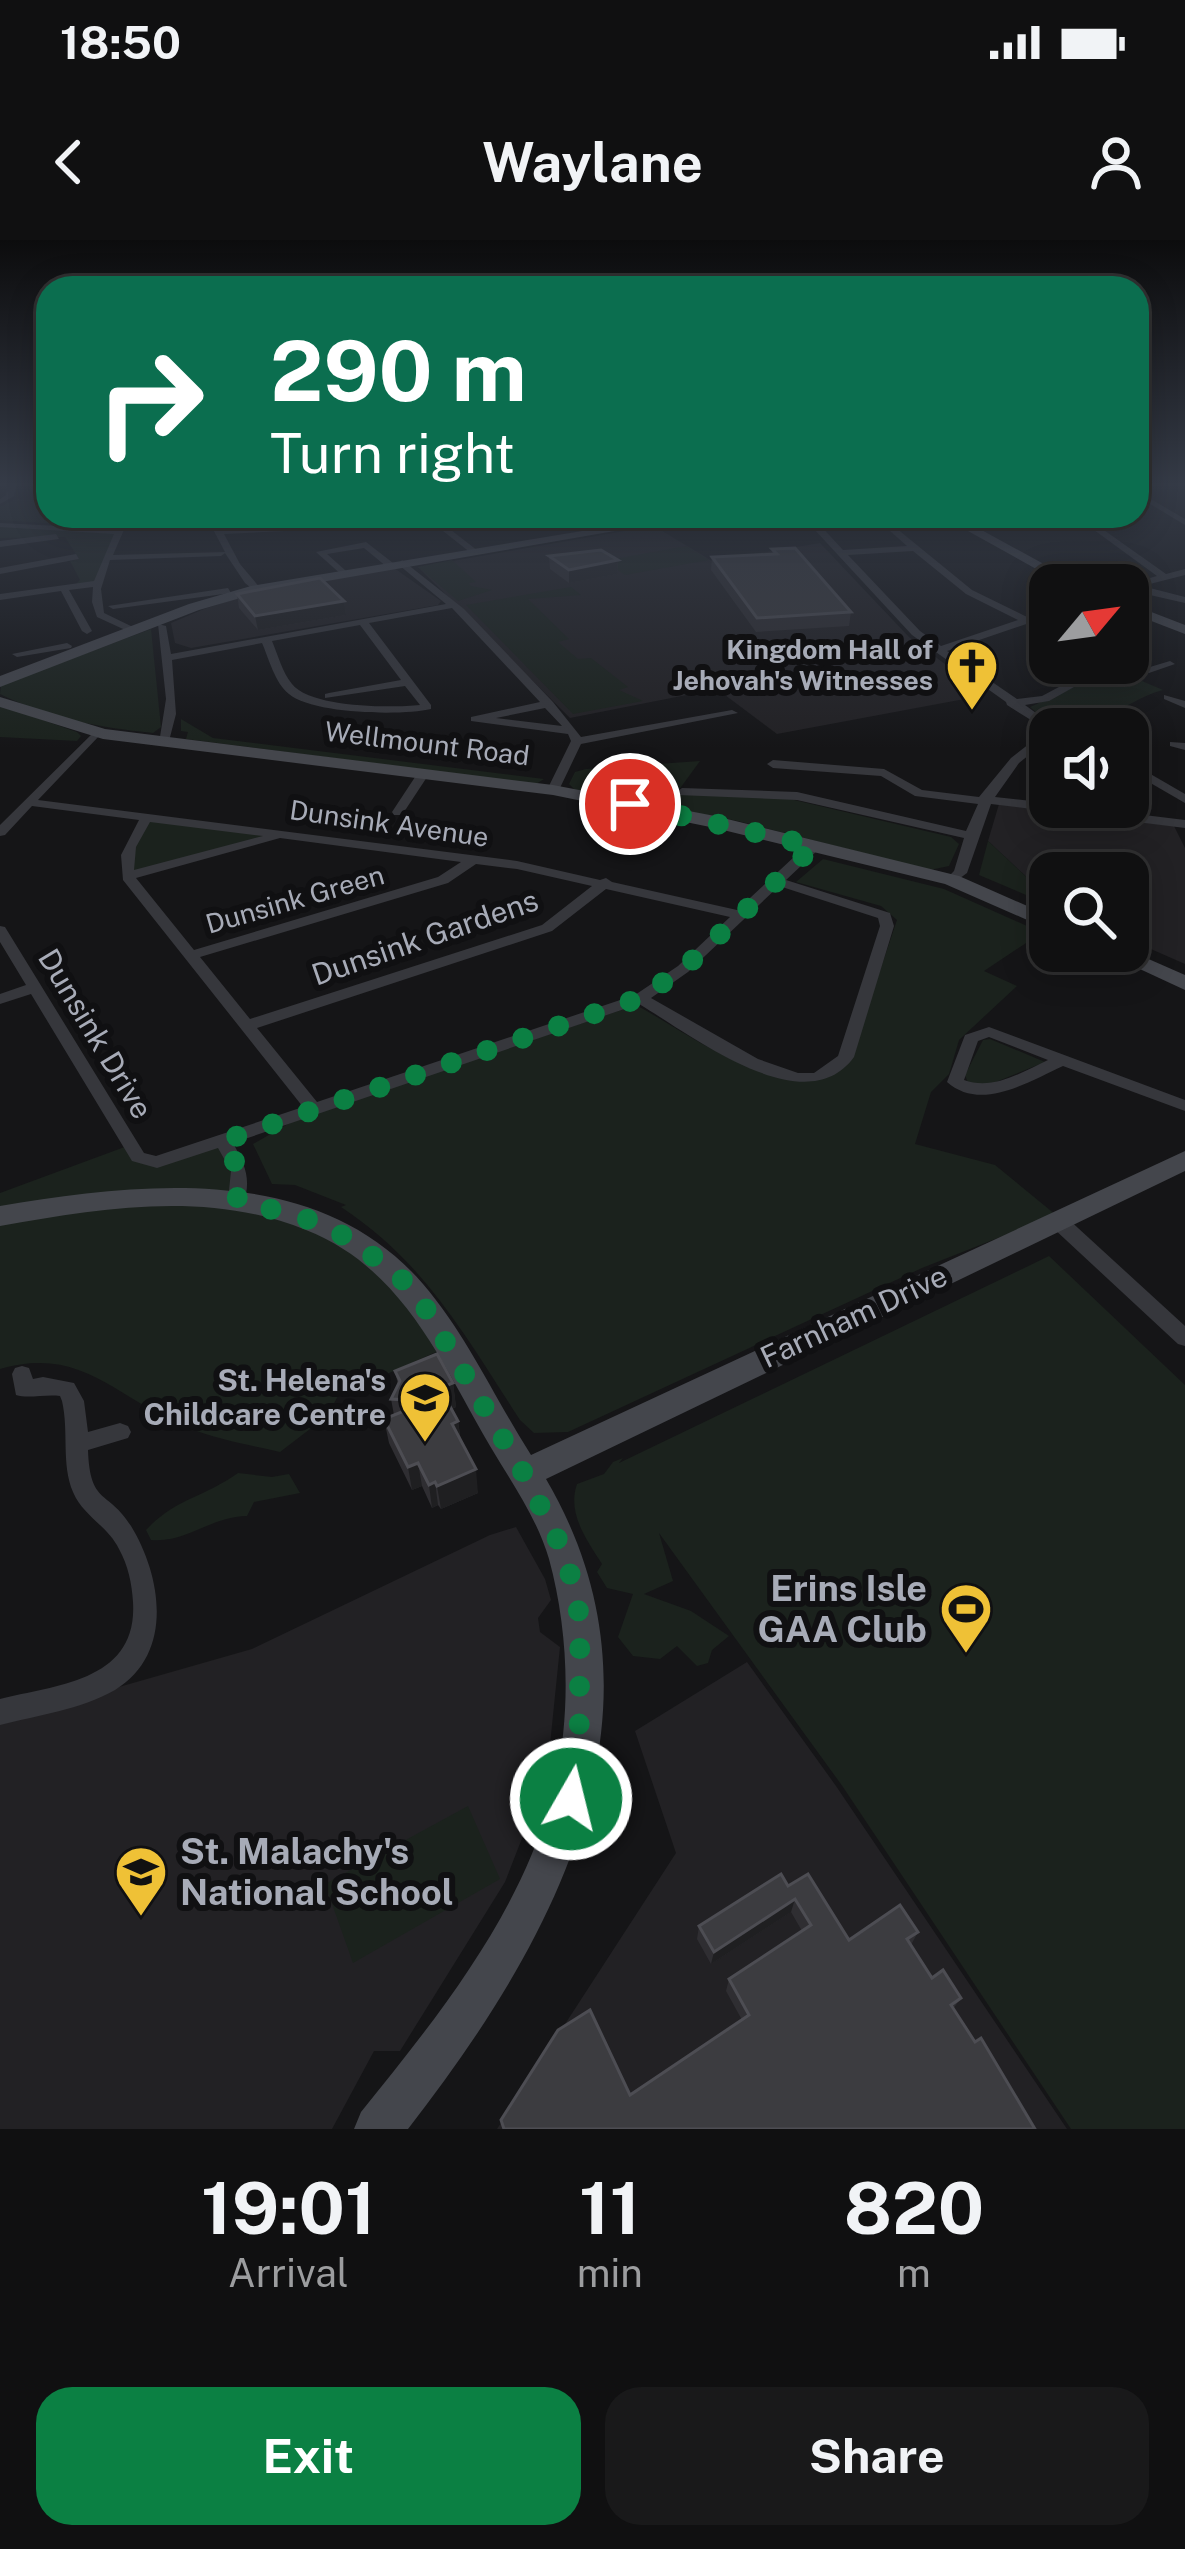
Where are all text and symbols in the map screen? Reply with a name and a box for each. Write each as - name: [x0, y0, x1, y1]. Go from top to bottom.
- text: 18:50: [60, 16, 181, 69]
- icon: back: [36, 129, 102, 195]
- icon: person: [1083, 129, 1149, 195]
- text: Waylane: [482, 131, 703, 194]
- text: 290 m: [270, 321, 527, 420]
- icon: right: [72, 324, 228, 480]
- text: Turn right: [270, 422, 515, 485]
- north arrow: [1029, 564, 1149, 684]
- map controls: [1029, 564, 1149, 972]
- place label: Kingdom Hall of Jehovah's Witnesses: [673, 633, 933, 696]
- church icon: Kingdom Hall of Jehovah's Witnesses: [944, 638, 1000, 712]
- button: sound: [1029, 708, 1149, 828]
- street label: Wellmount Road: [323, 715, 531, 771]
- pin: [579, 753, 681, 855]
- icon: arrive: [597, 771, 663, 837]
- street label: Dunsink Avenue: [288, 793, 491, 853]
- button: search: [1029, 852, 1149, 972]
- street label: Dunsink Green: [202, 858, 388, 940]
- street label: Dunsink Gardens: [307, 881, 543, 993]
- street label: Dunsink Drive: [31, 942, 161, 1125]
- street label: Farnham Drive: [754, 1257, 953, 1375]
- place label: St. Helena's Childcare Centre: [144, 1362, 386, 1432]
- school or university icon: St. Helena's Childcare Centre: [397, 1370, 453, 1444]
- place label: Erins Isle GAA Club: [758, 1567, 927, 1650]
- sports icon: Erins Isle GAA Club: [938, 1581, 994, 1655]
- position arrow: [508, 1736, 634, 1862]
- place label: St. Malachy's National School: [180, 1830, 454, 1913]
- school or university icon: St. Malachy's National School: [113, 1844, 169, 1918]
- text: 19:01: [201, 2166, 376, 2250]
- text: 11: [579, 2166, 641, 2250]
- text: 820: [844, 2166, 984, 2250]
- text: Arrival: [228, 2250, 349, 2296]
- text: min: [577, 2250, 643, 2296]
- text: m: [897, 2250, 931, 2296]
- button: Exit: [36, 2387, 581, 2525]
- button: Share: [605, 2387, 1149, 2525]

